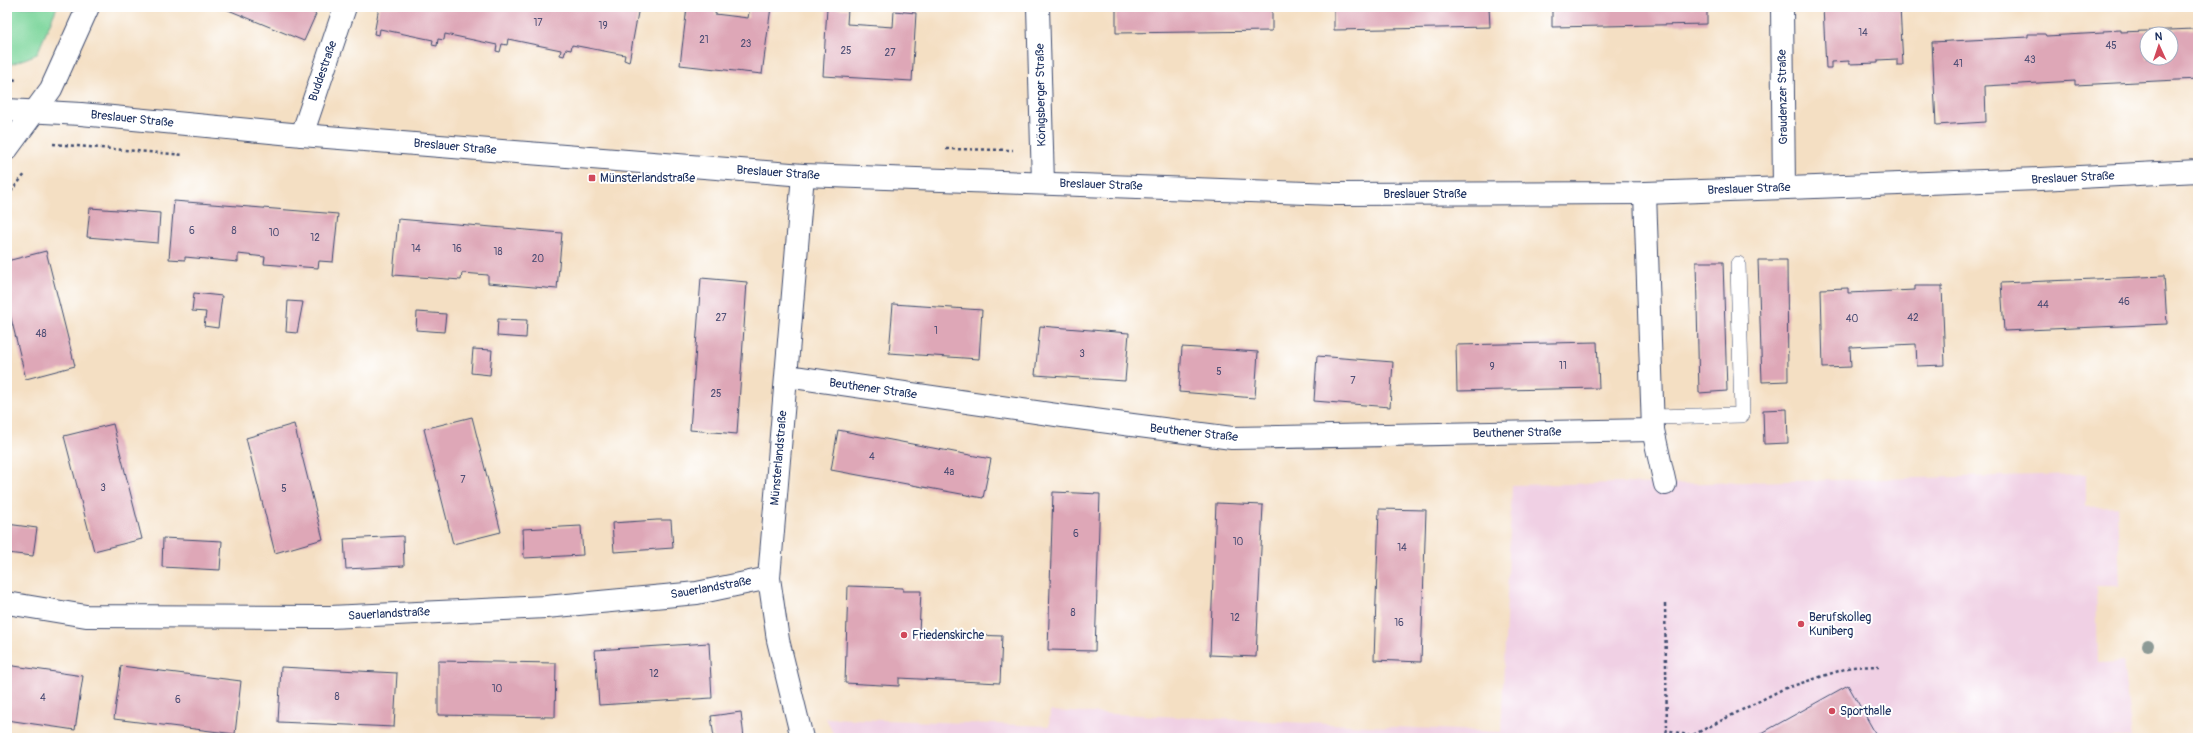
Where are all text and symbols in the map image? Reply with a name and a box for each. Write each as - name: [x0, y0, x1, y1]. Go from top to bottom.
- house number: 17: [533, 17, 543, 29]
- house number: 19: [598, 20, 608, 32]
- north arrow: [2139, 26, 2179, 66]
- house number: 14: [1858, 27, 1868, 39]
- text: N: [2154, 30, 2163, 43]
- house number: 21: [699, 34, 709, 46]
- house number: 23: [741, 38, 752, 50]
- street label: Buddestraße: [306, 39, 340, 103]
- house number: 45: [2105, 40, 2117, 52]
- street label: Königsberger Straße: [1033, 43, 1049, 147]
- house number: 25: [840, 45, 852, 57]
- house number: 27: [885, 47, 896, 59]
- street label: Graudenzer Straße: [1775, 49, 1791, 145]
- house number: 43: [2024, 54, 2036, 66]
- house number: 41: [1953, 58, 1963, 70]
- street label: Breslauer Straße: [90, 107, 174, 131]
- street label: Breslauer Straße: [413, 136, 497, 158]
- street label: Breslauer Straße: [736, 163, 820, 183]
- street label: Breslauer Straße: [2031, 168, 2115, 188]
- place label: Münsterlandstraße: [600, 171, 695, 186]
- marker: Münsterlandstraße: [587, 173, 597, 183]
- street label: Breslauer Straße: [1059, 176, 1143, 194]
- street label: Breslauer Straße: [1707, 180, 1791, 198]
- street label: Breslauer Straße: [1383, 187, 1467, 202]
- house number: 6: [189, 225, 195, 237]
- house number: 8: [231, 225, 237, 237]
- house number: 10: [269, 227, 280, 239]
- house number: 12: [310, 232, 320, 244]
- house number: 14: [411, 243, 421, 255]
- house number: 16: [452, 243, 462, 255]
- house number: 18: [494, 246, 502, 258]
- house number: 20: [532, 253, 544, 265]
- house number: 46: [2118, 296, 2130, 308]
- house number: 44: [2037, 299, 2049, 311]
- house number: 27: [716, 312, 727, 324]
- house number: 42: [1907, 312, 1919, 324]
- house number: 40: [1846, 313, 1858, 325]
- house number: 1: [934, 325, 938, 337]
- house number: 48: [36, 328, 46, 340]
- house number: 3: [1079, 348, 1085, 360]
- house number: 11: [1559, 360, 1567, 372]
- house number: 9: [1489, 361, 1495, 373]
- house number: 5: [1216, 366, 1222, 378]
- street label: Beuthener Straße: [828, 375, 918, 403]
- house number: 7: [1350, 375, 1356, 387]
- house number: 25: [710, 388, 722, 400]
- street label: Münsterlandstraße: [767, 410, 791, 506]
- street label: Beuthener Straße: [1149, 421, 1239, 445]
- street label: Beuthener Straße: [1473, 425, 1562, 441]
- house number: 4: [869, 451, 875, 463]
- house number: 4a: [944, 466, 955, 478]
- house number: 7: [460, 474, 466, 486]
- house number: 3: [100, 482, 106, 494]
- house number: 5: [281, 483, 287, 495]
- house number: 6: [1073, 528, 1079, 540]
- house number: 10: [1233, 536, 1244, 548]
- house number: 14: [1397, 542, 1407, 554]
- street label: Sauerlandstraße: [669, 573, 753, 602]
- street label: Sauerlandstraße: [348, 604, 430, 624]
- house number: 8: [1070, 607, 1076, 619]
- place label: Berufskolleg Kuniberg: [1809, 610, 1871, 639]
- house number: 12: [1230, 612, 1240, 624]
- house number: 16: [1394, 617, 1404, 629]
- marker: Berufskolleg Kuniberg: [1796, 619, 1806, 629]
- place label: Friedenskirche: [912, 628, 984, 643]
- marker: Friedenskirche: [899, 630, 909, 640]
- house number: 12: [649, 668, 659, 680]
- house number: 10: [492, 683, 503, 695]
- house number: 8: [334, 691, 340, 703]
- house number: 4: [40, 692, 46, 704]
- house number: 6: [175, 694, 181, 706]
- place label: Sporthalle: [1840, 704, 1891, 719]
- marker: Sporthalle: [1827, 706, 1837, 716]

